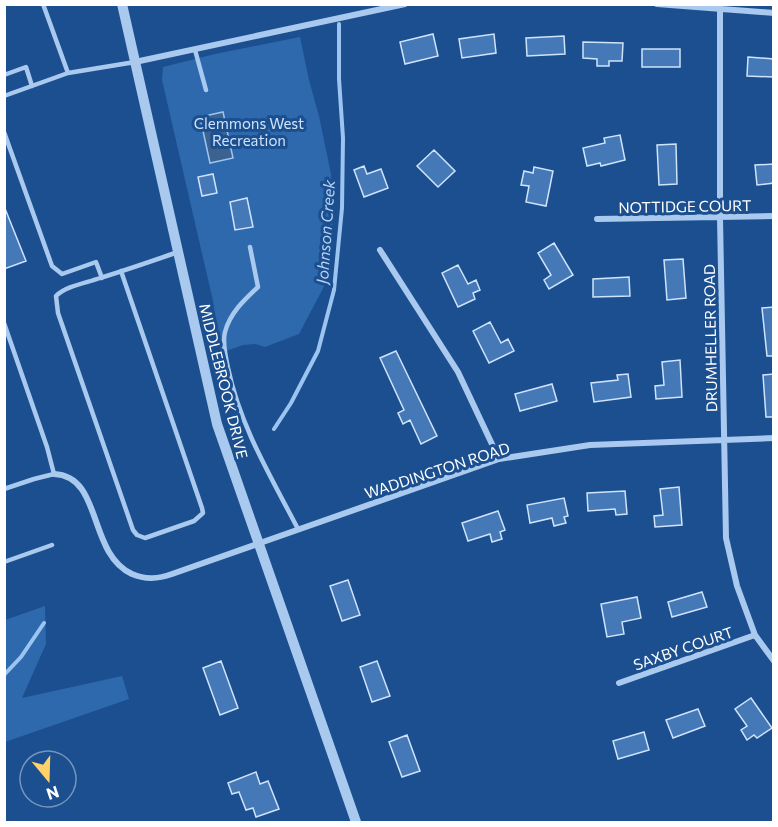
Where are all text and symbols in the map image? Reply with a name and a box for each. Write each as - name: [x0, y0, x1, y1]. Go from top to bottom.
- park label: Clemmons West Recreation: [194, 114, 304, 149]
- water label: Johnson Creek: [312, 179, 338, 287]
- street label: NOTTIDGE COURT: [618, 196, 752, 216]
- street label: DRUMHELLER ROAD: [700, 264, 720, 412]
- street label: MIDDLEBROOK DRIVE: [196, 301, 252, 461]
- street label: WADDINGTON ROAD: [362, 438, 512, 502]
- street label: SAXBY COURT: [631, 622, 736, 673]
- north arrow: [18, 749, 78, 809]
- text: N: [44, 783, 62, 805]

